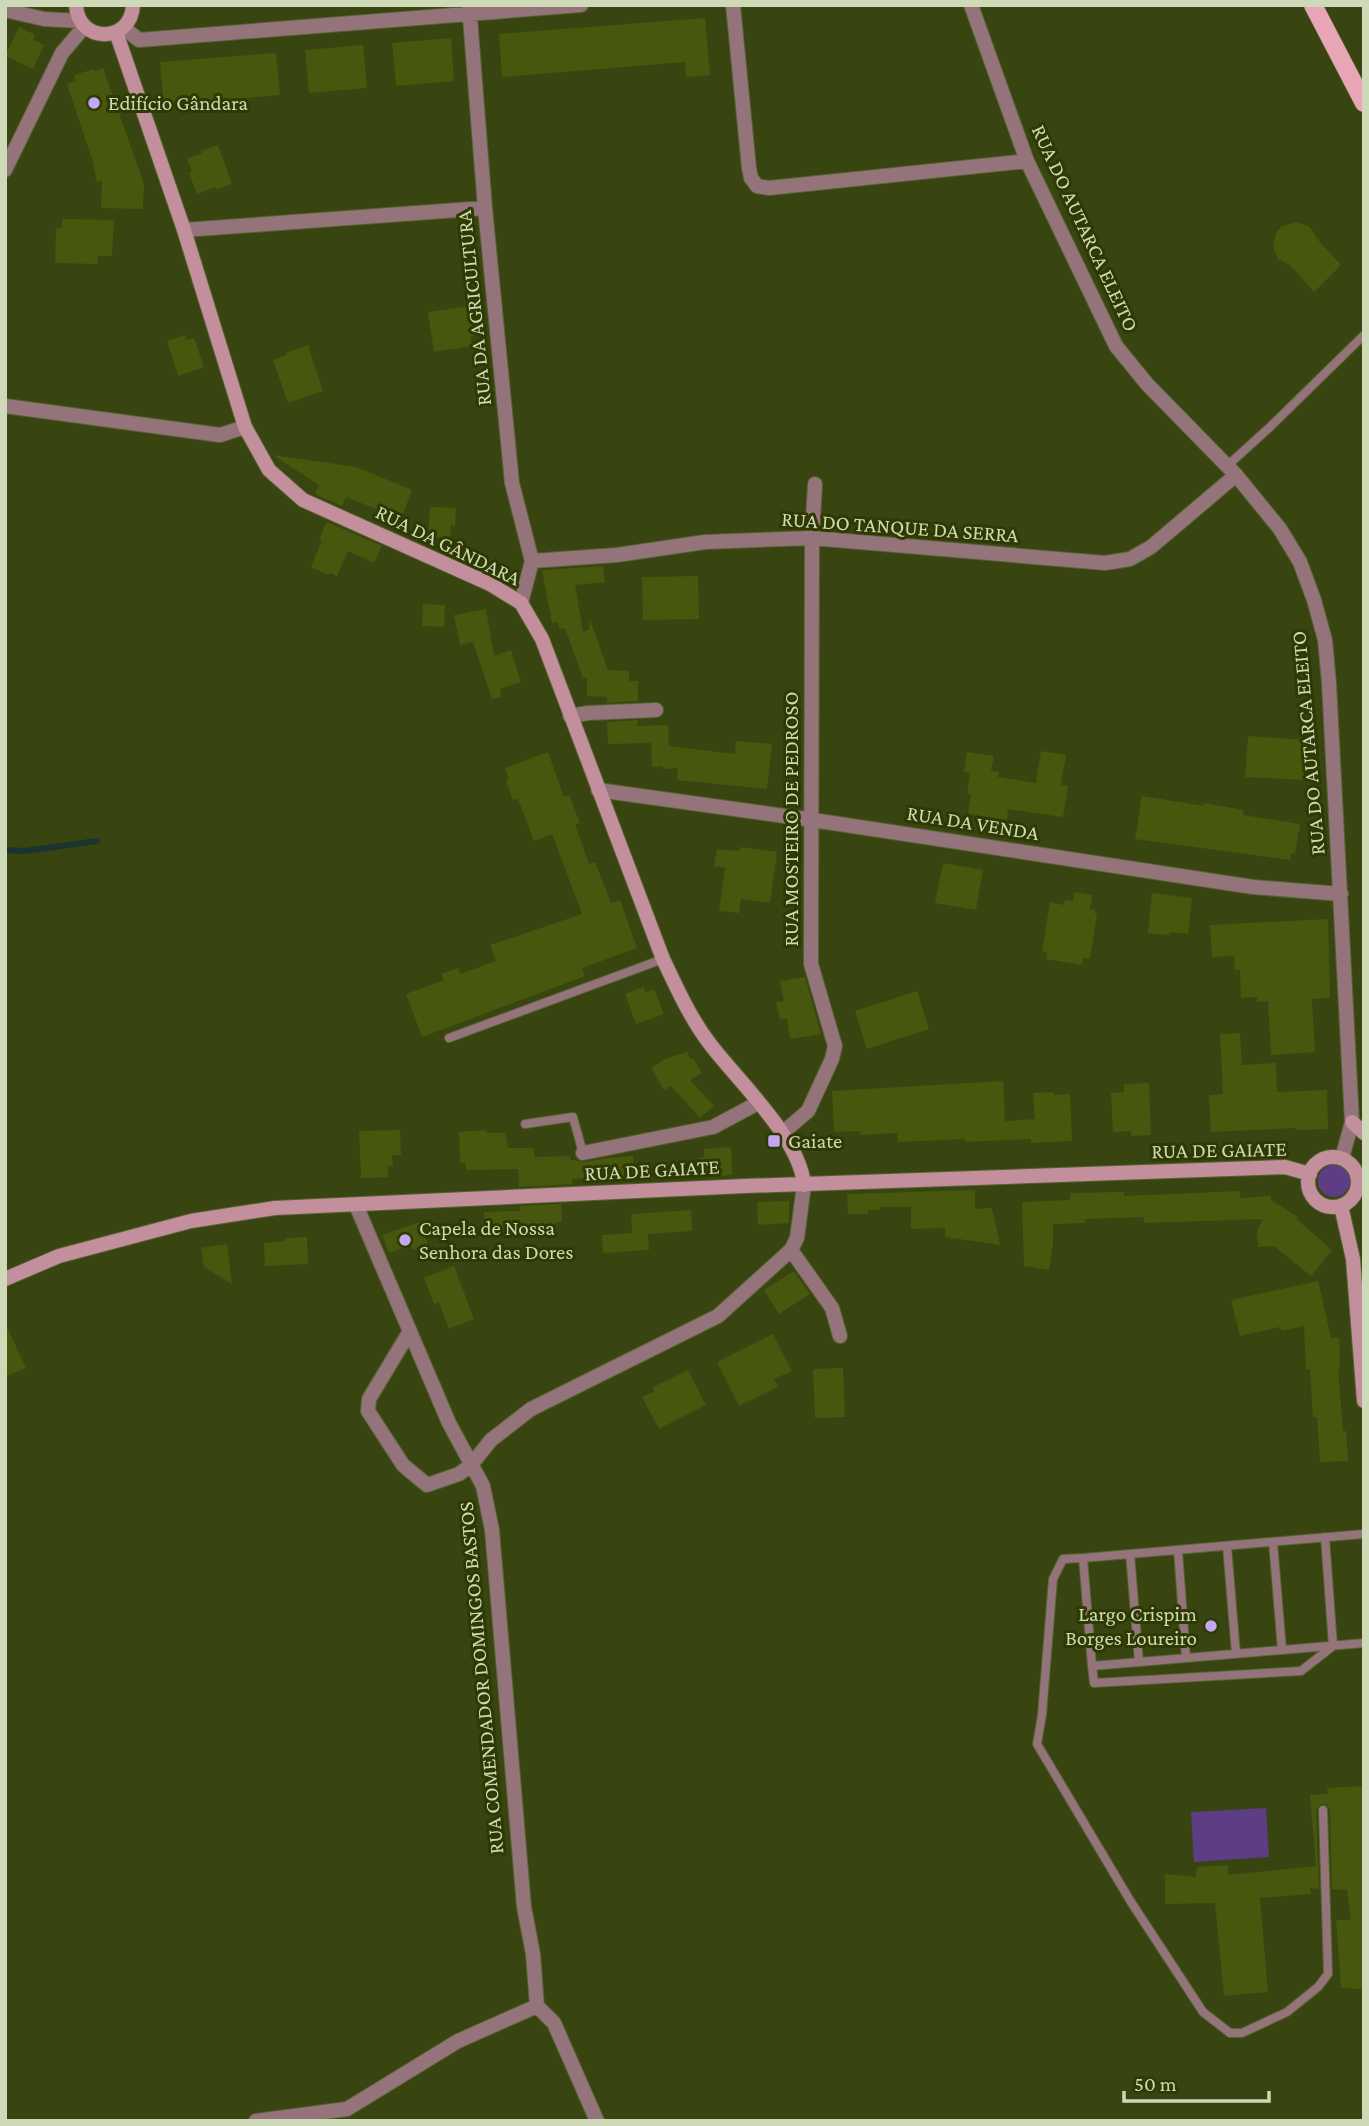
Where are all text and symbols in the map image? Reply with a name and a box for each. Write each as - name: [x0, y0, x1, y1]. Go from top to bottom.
- place label: Edifício Gândara: [108, 91, 248, 115]
- marker: Edifício Gândara: [86, 95, 102, 111]
- street label: RUA DO AUTARCA ELEITO: [1027, 121, 1143, 335]
- street label: RUA DA AGRICULTURA: [452, 209, 496, 407]
- street label: RUA DA GÂNDARA: [372, 500, 524, 590]
- street label: RUA DO TANQUE DA SERRA: [781, 507, 1019, 547]
- street label: RUA DO AUTARCA ELEITO: [1286, 630, 1330, 856]
- street label: RUA MOSTEIRO DE PEDROSO: [779, 692, 803, 946]
- street label: RUA DA VENDA: [905, 801, 1041, 845]
- place label: Gaiate: [788, 1129, 842, 1153]
- marker: Gaiate: [766, 1133, 782, 1149]
- street label: RUA DE GAIATE: [1151, 1137, 1287, 1163]
- street label: RUA DE GAIATE: [584, 1154, 720, 1186]
- place label: Capela de Nossa Senhora das Dores: [419, 1216, 574, 1264]
- marker: Capela de Nossa Senhora das Dores: [397, 1232, 413, 1248]
- street label: RUA COMENDADOR DOMINGOS BASTOS: [454, 1501, 508, 1855]
- place label: Largo Crispim Borges Loureiro: [1065, 1602, 1197, 1650]
- marker: Largo Crispim Borges Loureiro: [1203, 1618, 1219, 1634]
- scale bar: [1124, 2060, 1269, 2104]
- text: 50 m: [1134, 2072, 1177, 2096]

